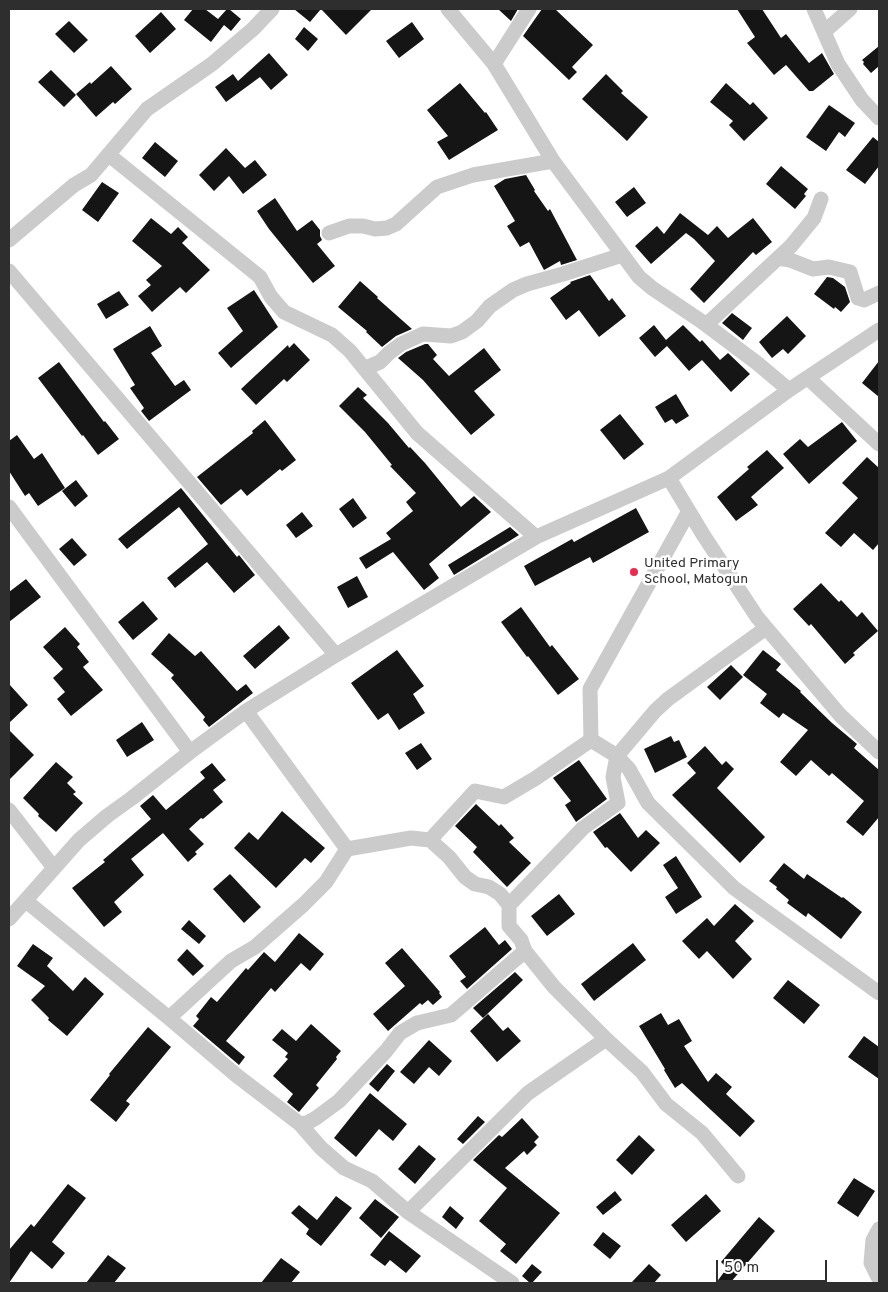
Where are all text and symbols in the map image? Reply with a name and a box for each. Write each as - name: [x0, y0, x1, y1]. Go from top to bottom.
- place label: United Primary School, Matogun: [644, 556, 748, 588]
- marker: United Primary School, Matogun: [628, 566, 640, 578]
- scale bar: [718, 1250, 829, 1282]
- text: 50 m: [724, 1259, 759, 1278]

